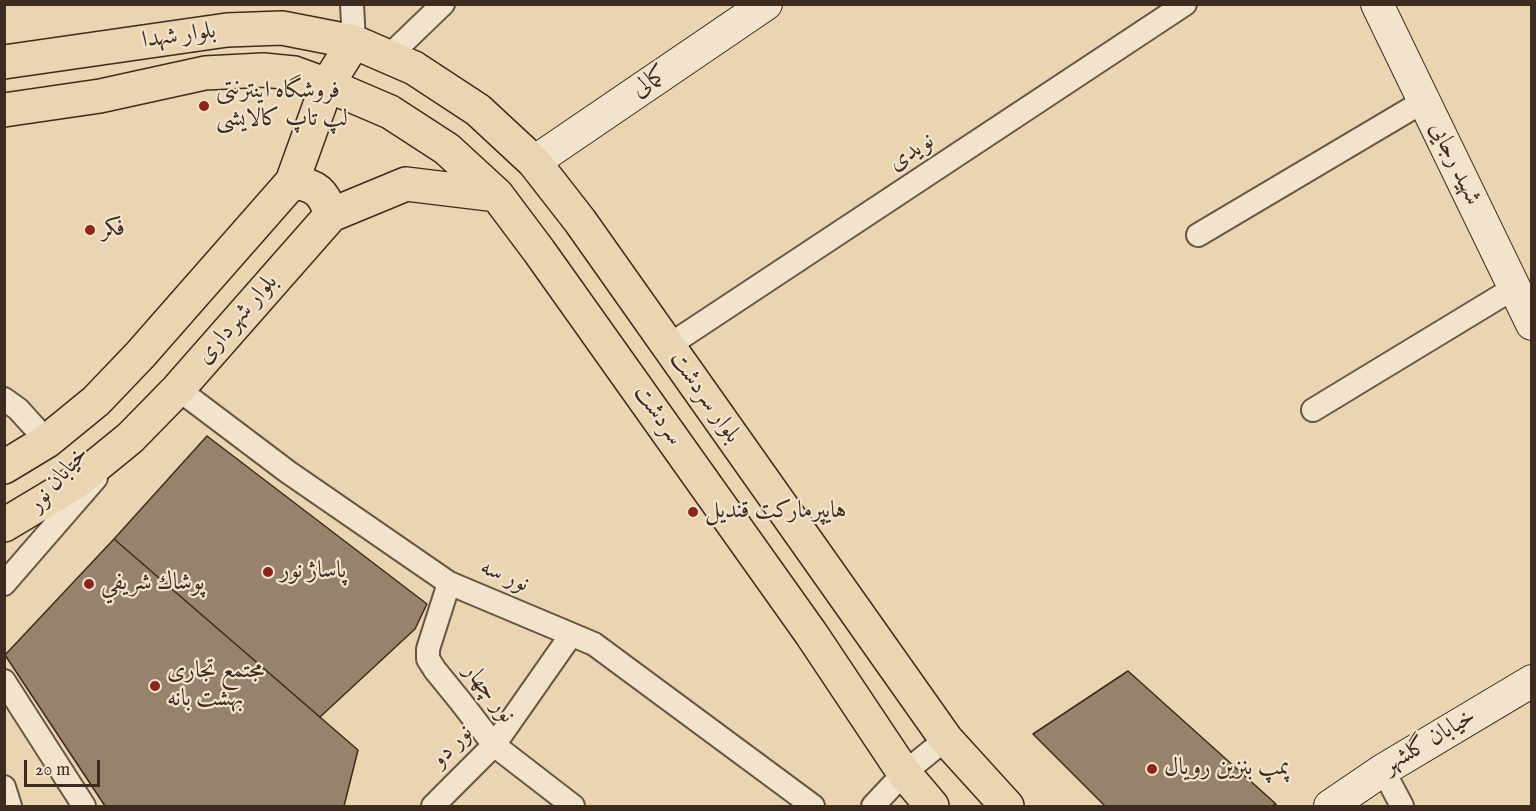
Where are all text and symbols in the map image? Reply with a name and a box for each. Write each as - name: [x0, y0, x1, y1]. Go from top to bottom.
- street label: بلوار شهدا: [140, 18, 218, 56]
- street label: کمالی: [627, 61, 673, 105]
- place label: فروشگاه اینترنتی لپ تاپ کالایشی: [216, 78, 348, 134]
- marker: فروشگاه اینترنتی لپ تاپ کالایشی: [197, 99, 211, 113]
- street label: شهید رجایی: [1422, 118, 1486, 210]
- street label: نویدی: [884, 128, 940, 178]
- place label: فکر: [102, 216, 125, 244]
- marker: فکر: [83, 223, 97, 237]
- street label: بلوار شهرداری: [191, 269, 285, 371]
- street label: بلوار سردشت: [662, 347, 746, 449]
- street label: سردشت: [626, 380, 688, 452]
- street label: خیابان نور: [22, 441, 96, 519]
- place label: هایپرمارکت قندیل: [705, 498, 846, 526]
- marker: هایپرمارکت قندیل: [686, 505, 700, 519]
- street label: نور سه: [475, 554, 533, 600]
- place label: پاساژ نور: [280, 558, 346, 586]
- marker: پاساژ نور: [261, 565, 275, 579]
- place label: پوشاك شريفي: [101, 570, 205, 598]
- marker: پوشاك شريفي: [82, 577, 96, 591]
- place label: مجتمع تجاری بهشت بانه: [167, 658, 264, 714]
- street label: نور چهار: [456, 658, 520, 730]
- marker: مجتمع تجاری بهشت بانه: [148, 679, 162, 693]
- street label: خیابان گلشهر: [1378, 703, 1482, 781]
- street label: نور دو: [426, 720, 480, 774]
- scale bar: [27, 748, 104, 786]
- place label: پمپ بنزین رویال: [1164, 755, 1290, 783]
- text: 20 m: [35, 759, 70, 782]
- marker: پمپ بنزین رویال: [1145, 762, 1159, 776]

